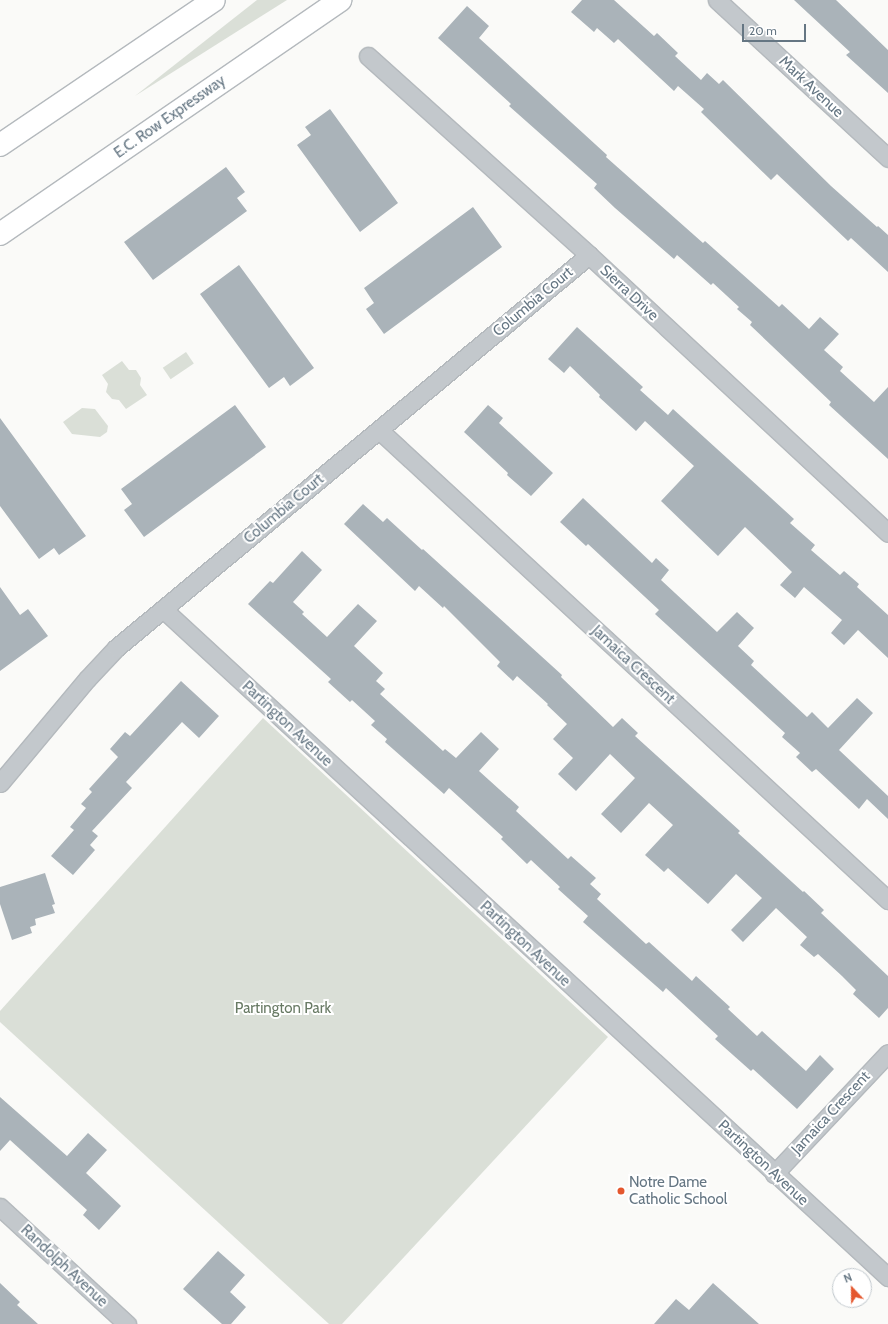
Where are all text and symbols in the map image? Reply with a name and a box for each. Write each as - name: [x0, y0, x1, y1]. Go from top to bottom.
- scale bar: [744, 16, 808, 42]
- text: 20 m: [749, 23, 777, 38]
- street label: Mark Avenue: [775, 53, 847, 121]
- street label: E.C. Row Expressway: [111, 72, 229, 162]
- street label: Sierra Drive: [596, 261, 662, 325]
- street label: Columbia Court: [489, 263, 577, 341]
- street label: Columbia Court: [240, 470, 328, 548]
- street label: Jamaica Crescent: [588, 622, 678, 708]
- street label: Partington Avenue: [238, 678, 336, 770]
- street label: Partington Avenue: [476, 898, 574, 990]
- park label: Partington Park: [235, 1000, 331, 1018]
- street label: Jamaica Crescent: [788, 1068, 874, 1158]
- street label: Partington Avenue: [714, 1117, 812, 1209]
- place label: Notre Dame Catholic School: [629, 1173, 727, 1208]
- marker: Notre Dame Catholic School: [616, 1186, 626, 1196]
- street label: Randolph Avenue: [17, 1221, 111, 1311]
- north arrow: [832, 1268, 872, 1308]
- text: N: [842, 1270, 854, 1286]

